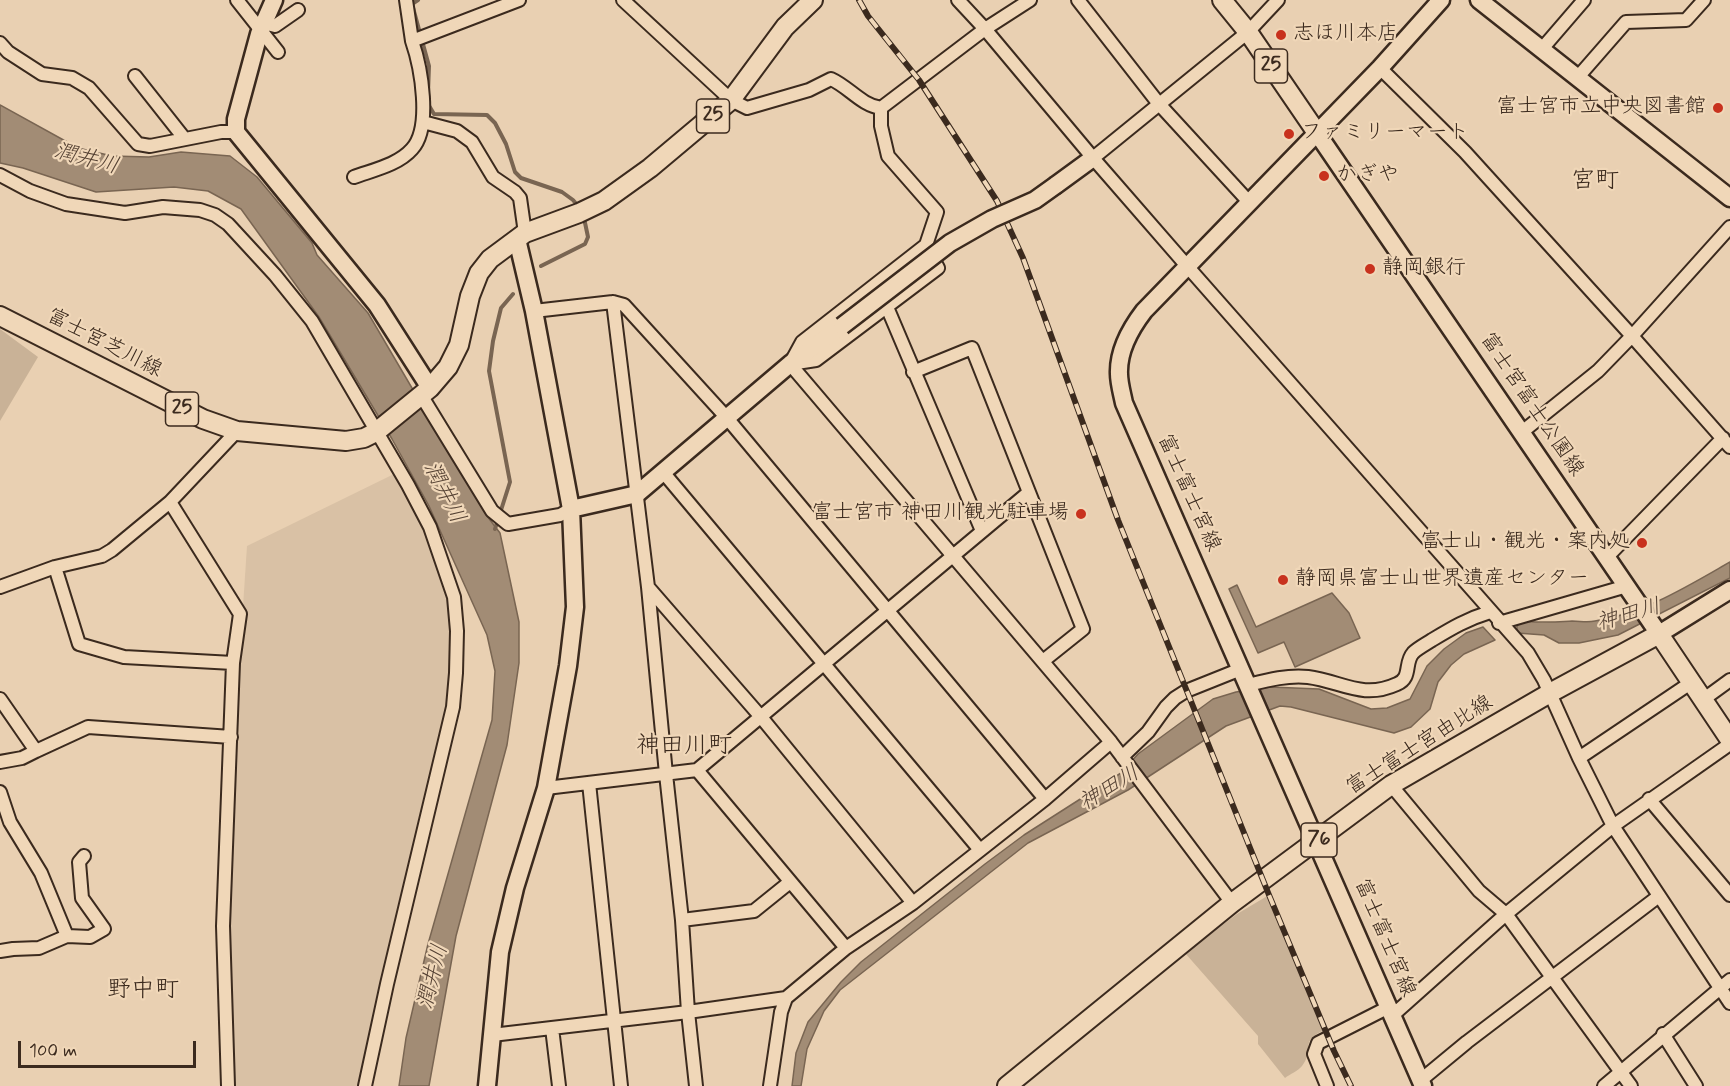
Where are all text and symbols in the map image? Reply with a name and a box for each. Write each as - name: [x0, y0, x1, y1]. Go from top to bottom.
- place label: 志ほ川本店: [1293, 22, 1398, 48]
- marker: 志ほ川本店: [1274, 28, 1288, 42]
- road number: 25: [1254, 49, 1288, 83]
- place label: 富士宮市立中央図書館: [1496, 95, 1706, 121]
- road number: 25: [696, 99, 730, 133]
- marker: 富士宮市立中央図書館: [1711, 101, 1725, 115]
- place label: ファミリーマート: [1301, 121, 1469, 147]
- marker: ファミリーマート: [1282, 127, 1296, 141]
- water label: 潤井川: [51, 139, 121, 181]
- place label: かぎや: [1336, 163, 1399, 189]
- district label: 宮町: [1571, 168, 1619, 196]
- marker: かぎや: [1317, 169, 1331, 183]
- place label: 静岡銀行: [1382, 256, 1466, 282]
- marker: 静岡銀行: [1363, 262, 1377, 276]
- street label: 富士宮芝川線: [42, 304, 166, 384]
- street label: 富士宮富士公園線: [1474, 328, 1588, 482]
- road number: 25: [166, 392, 198, 426]
- street label: 富士富士宮線: [1151, 430, 1225, 556]
- water label: 潤井川: [416, 458, 470, 528]
- place label: 富士宮市 神田川観光駐車場: [811, 501, 1069, 527]
- marker: 富士宮市 神田川観光駐車場: [1074, 507, 1088, 521]
- place label: 富士山・観光・案内処: [1420, 530, 1630, 556]
- marker: 富士山・観光・案内処: [1635, 536, 1649, 550]
- place label: 静岡県富士山世界遺産センター: [1295, 567, 1589, 593]
- marker: 静岡県富士山世界遺産センター: [1276, 573, 1290, 587]
- water label: 神田川: [1594, 594, 1664, 638]
- street label: 富士富士宮由比線: [1342, 691, 1498, 801]
- district label: 神田川町: [636, 733, 732, 761]
- water label: 神田川: [1075, 761, 1145, 817]
- road number: 76: [1301, 823, 1337, 857]
- street label: 富士富士宮線: [1348, 875, 1420, 1001]
- water label: 潤井川: [413, 942, 455, 1012]
- district label: 野中町: [107, 977, 179, 1005]
- scale bar: [21, 1029, 200, 1067]
- text: 100 m: [29, 1039, 77, 1063]

